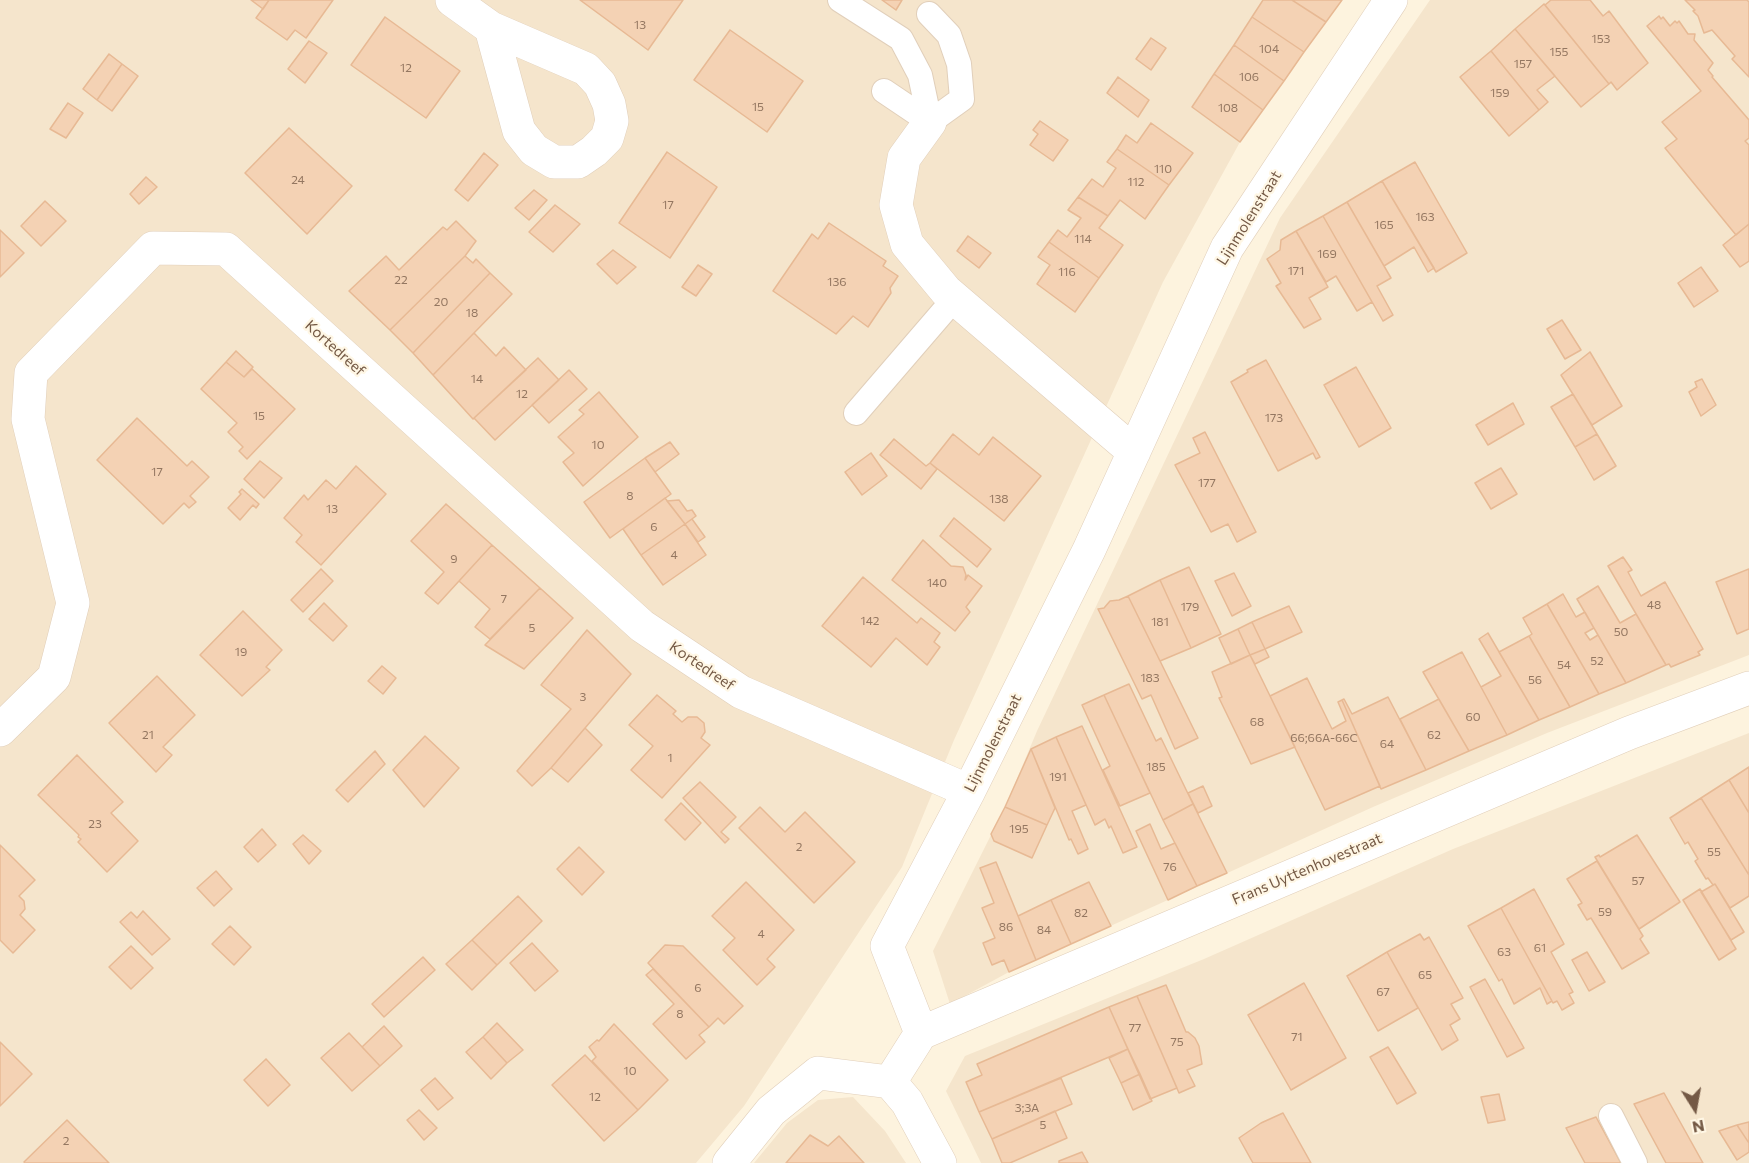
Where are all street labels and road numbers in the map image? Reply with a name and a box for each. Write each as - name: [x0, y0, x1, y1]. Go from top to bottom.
- street label: Lijnmolenstraat: [1213, 168, 1285, 268]
- street label: Kortedreef: [301, 316, 369, 380]
- street label: Kortedreef: [666, 638, 738, 694]
- street label: Lijnmolenstraat: [961, 691, 1025, 795]
- street label: Frans Uyttenhovestraat: [1229, 829, 1385, 909]

